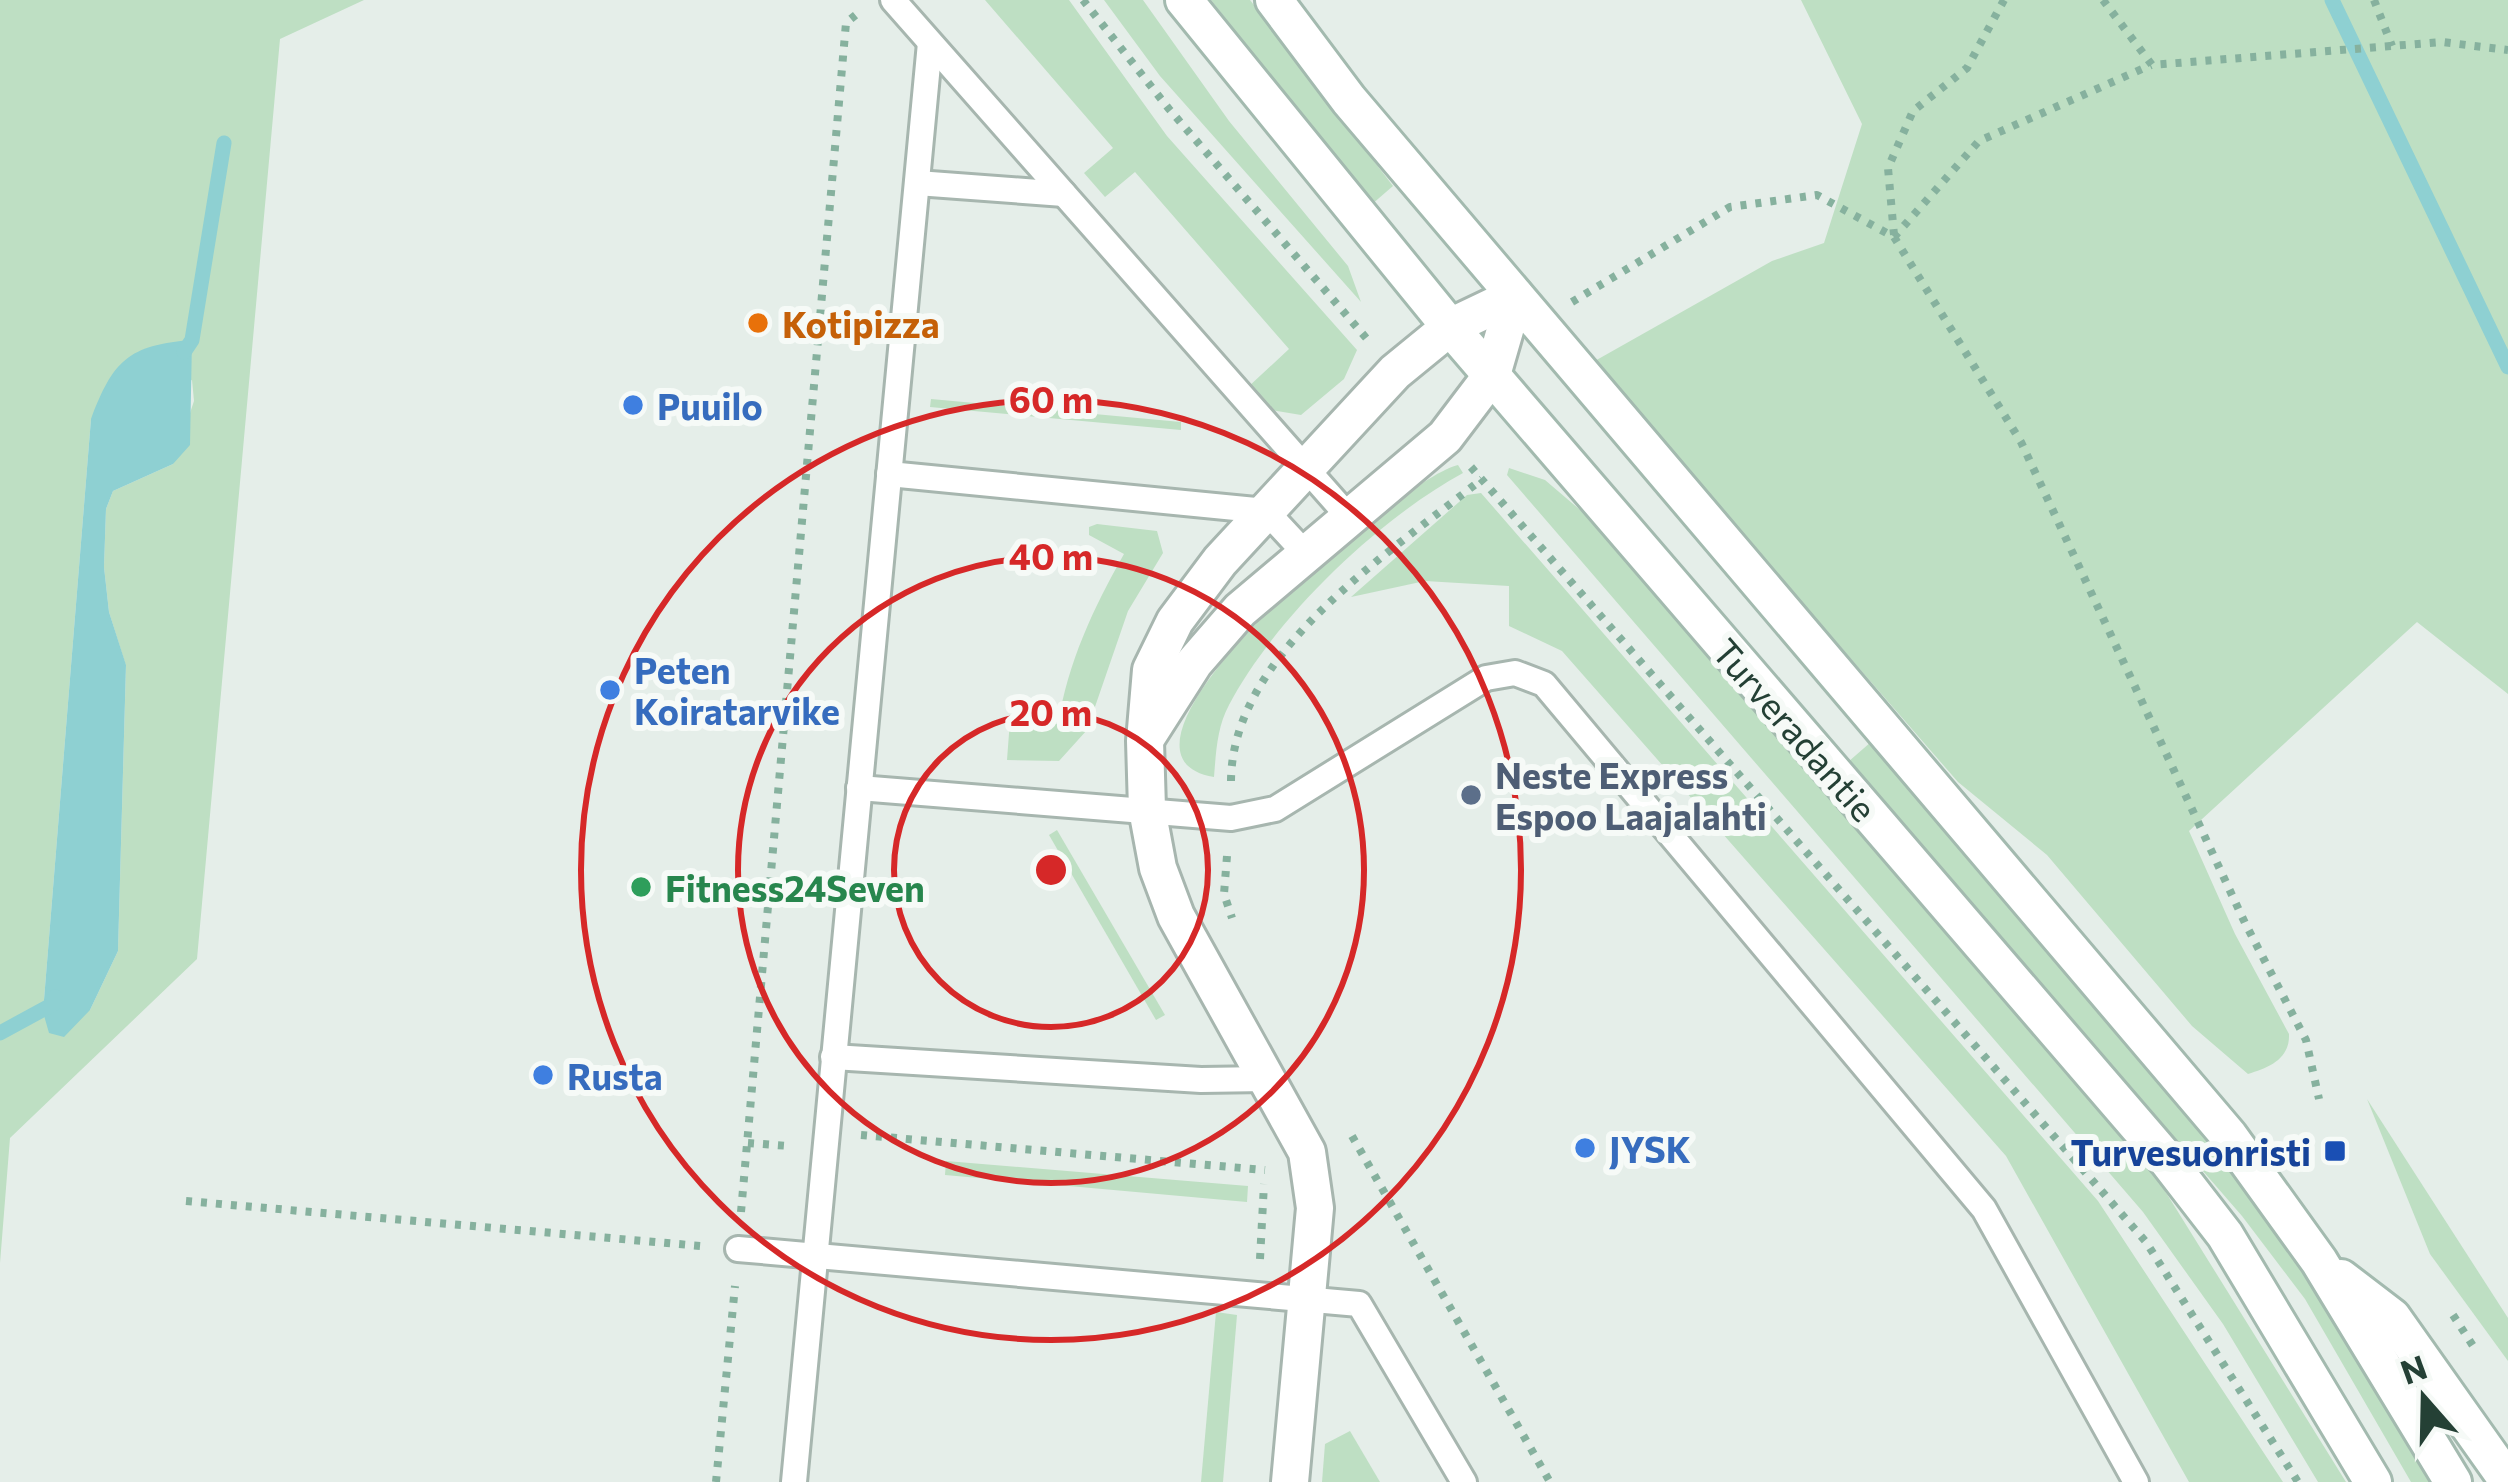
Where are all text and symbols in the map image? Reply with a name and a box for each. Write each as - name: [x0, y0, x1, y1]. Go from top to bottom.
- place label: Kotipizza: [782, 301, 940, 345]
- marker: Kotipizza: [745, 310, 771, 336]
- text: 60 m: [1009, 376, 1093, 420]
- place label: Puuilo: [657, 383, 763, 427]
- marker: Puuilo: [620, 392, 646, 418]
- text: 40 m: [1009, 533, 1093, 577]
- street label: Turveradantie: [1705, 629, 1887, 829]
- place label: Peten Koiratarvike: [634, 647, 840, 732]
- marker: Peten Koiratarvike: [597, 677, 623, 703]
- text: 20 m: [1010, 689, 1092, 733]
- place label: Neste Express Espoo Laajalahti: [1495, 752, 1767, 837]
- marker: Neste Express Espoo Laajalahti: [1458, 782, 1484, 808]
- centre of rings: [1030, 849, 1072, 891]
- place label: Fitness24Seven: [665, 865, 925, 909]
- marker: Fitness24Seven: [628, 874, 654, 900]
- place label: Rusta: [567, 1053, 663, 1097]
- marker: Rusta: [530, 1062, 556, 1088]
- place label: JYSK: [1609, 1126, 1691, 1170]
- place label: Turvesuonristi: [2071, 1129, 2311, 1173]
- marker: JYSK: [1572, 1135, 1598, 1161]
- marker: Turvesuonristi: [2322, 1138, 2348, 1164]
- north arrow: [2364, 1338, 2484, 1458]
- text: N: [2395, 1345, 2432, 1392]

